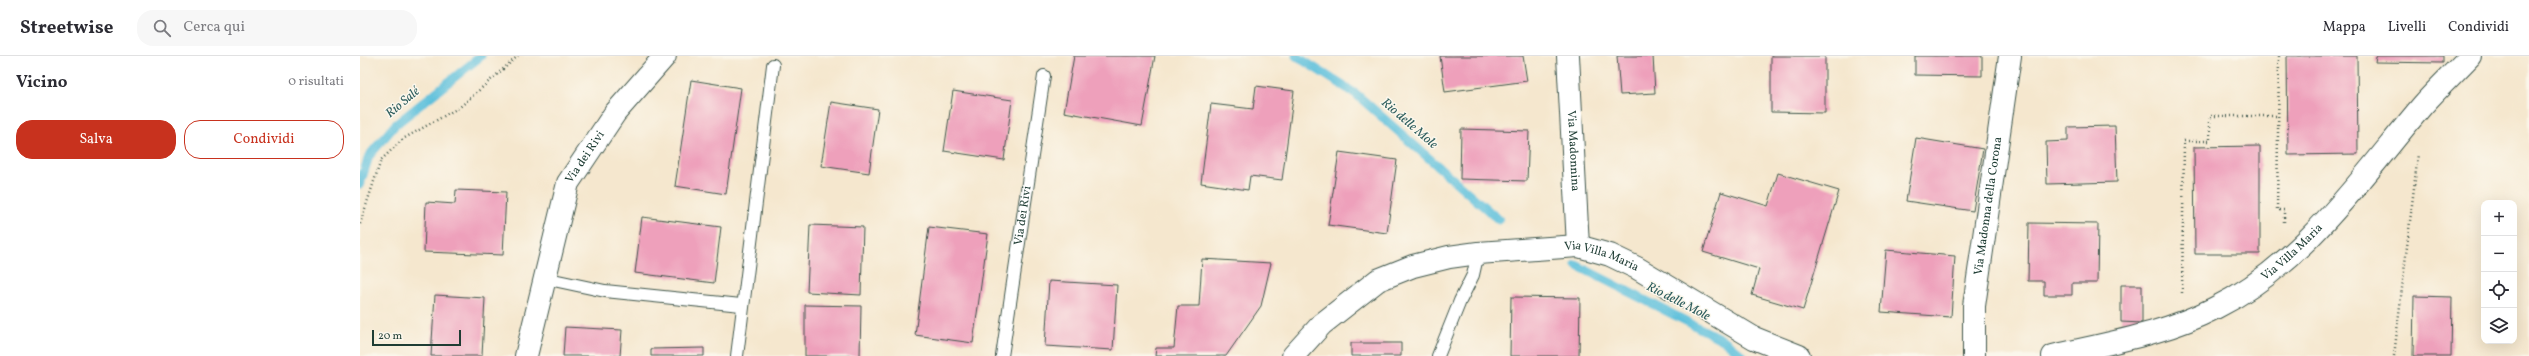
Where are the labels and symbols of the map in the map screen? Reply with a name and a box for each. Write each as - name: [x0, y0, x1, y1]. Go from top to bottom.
- water label: Rio Salé: [382, 83, 425, 123]
- water label: Rio delle Mole: [1377, 94, 1441, 154]
- street label: Via Madonnina: [1563, 110, 1583, 192]
- street label: Via dei Rivi: [562, 128, 609, 187]
- street label: Via Madonna della Corona: [1971, 136, 2006, 276]
- street label: Via dei Rivi: [1011, 184, 1035, 246]
- street label: Via Villa Maria: [2258, 220, 2326, 285]
- street label: Via Villa Maria: [1564, 238, 1641, 276]
- water label: Rio delle Mole: [1643, 278, 1713, 326]
- scale bar: [372, 328, 461, 347]

